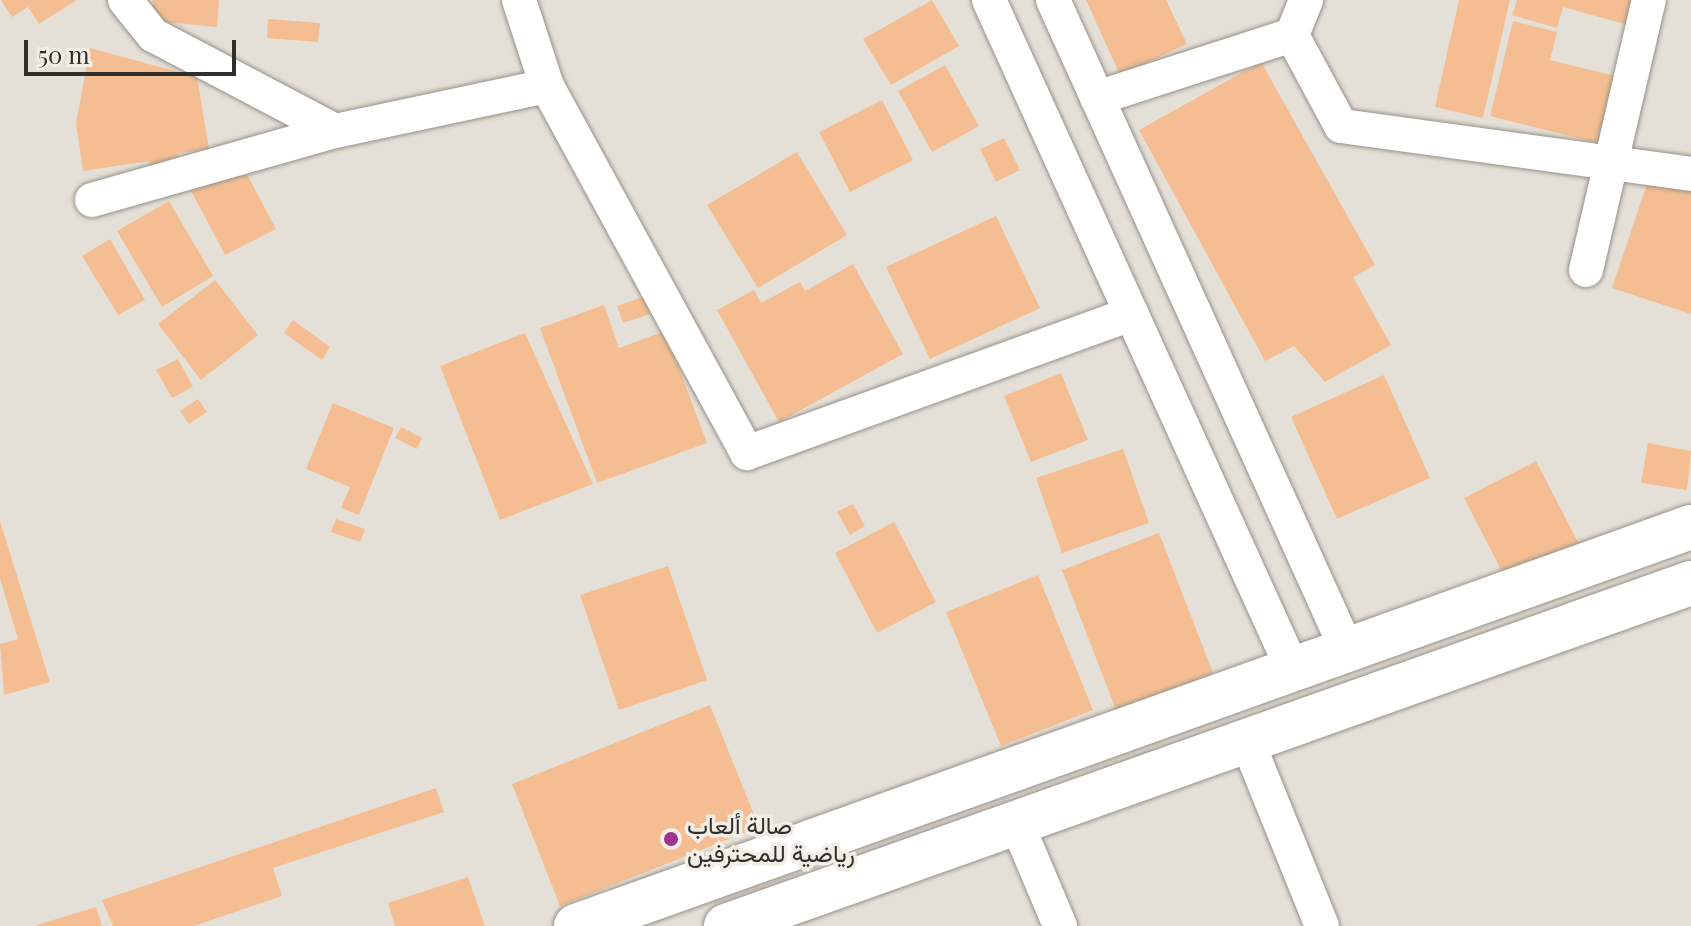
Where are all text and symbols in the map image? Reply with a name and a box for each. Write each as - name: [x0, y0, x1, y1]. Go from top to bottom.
- scale bar: [28, 24, 240, 74]
- text: 50 m: [38, 38, 90, 70]
- place label: صالة ألعاب رياضية للمحترفين: [687, 811, 855, 867]
- marker: صالة ألعاب رياضية للمحترفين: [662, 830, 680, 848]

